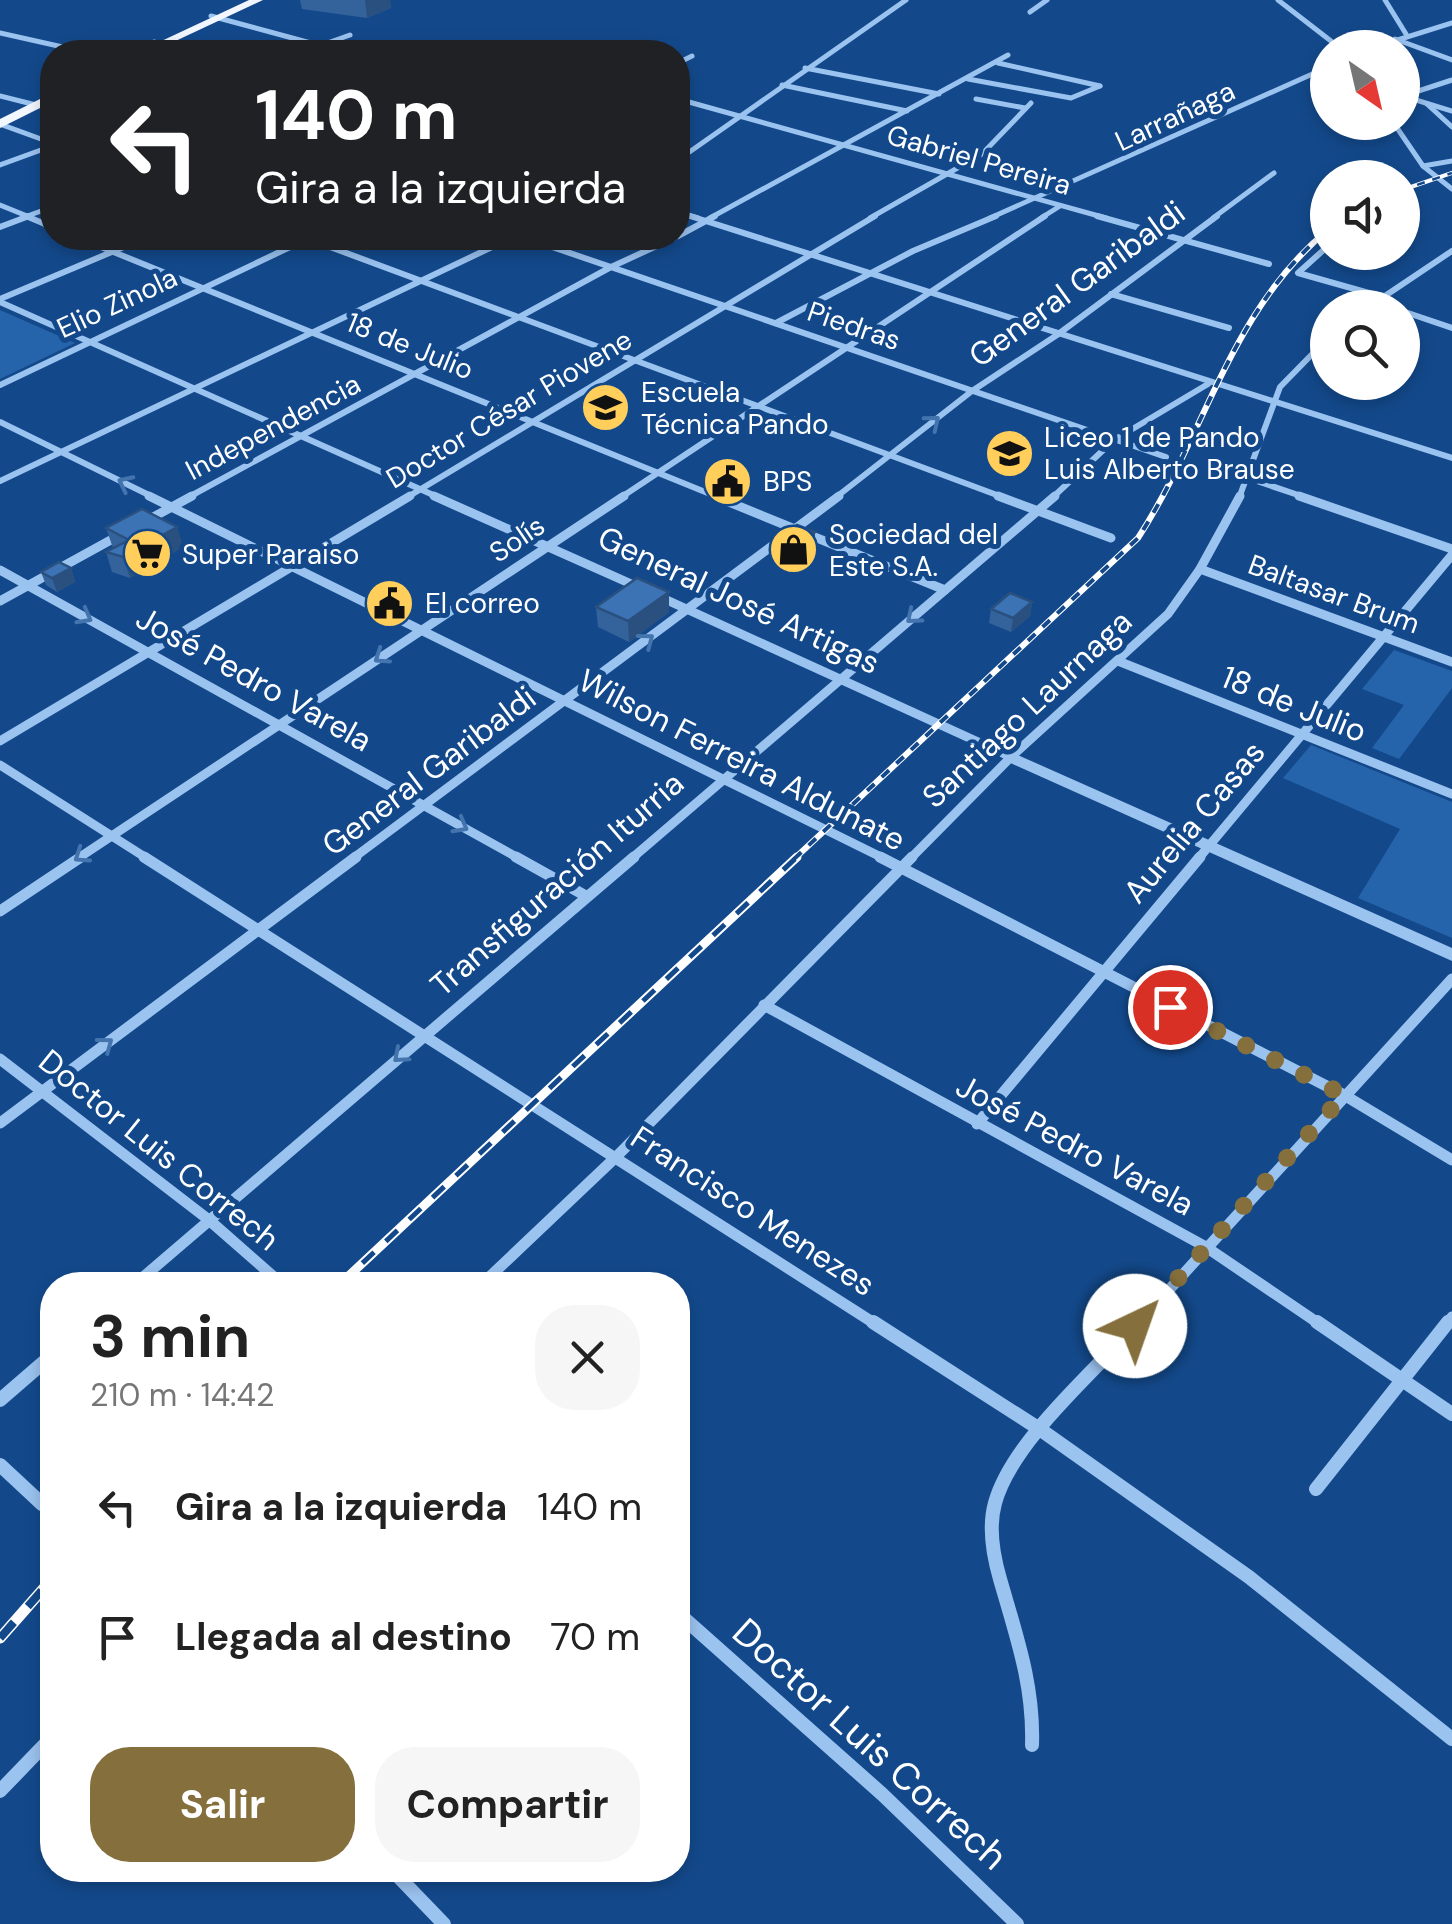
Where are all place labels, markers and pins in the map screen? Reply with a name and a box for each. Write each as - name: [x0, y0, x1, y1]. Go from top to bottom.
- place label: Escuela Técnica Pando: [641, 374, 829, 443]
- school or university icon: Escuela Técnica Pando: [580, 382, 632, 434]
- place label: Liceo 1 de Pando Luis Alberto Brause: [1044, 419, 1295, 488]
- school or university icon: Liceo 1 de Pando Luis Alberto Brause: [983, 427, 1035, 479]
- public building icon: BPS: [702, 455, 754, 507]
- place label: BPS: [763, 463, 812, 500]
- place label: Sociedad del Este S.A.: [829, 516, 998, 585]
- shop icon: Sociedad del Este S.A.: [768, 524, 820, 576]
- supermarket icon: Super Paraiso: [121, 528, 173, 580]
- place label: Super Paraiso: [182, 536, 359, 573]
- public building icon: El correo: [364, 577, 416, 629]
- place label: El correo: [425, 585, 540, 622]
- pin: [1128, 965, 1213, 1050]

